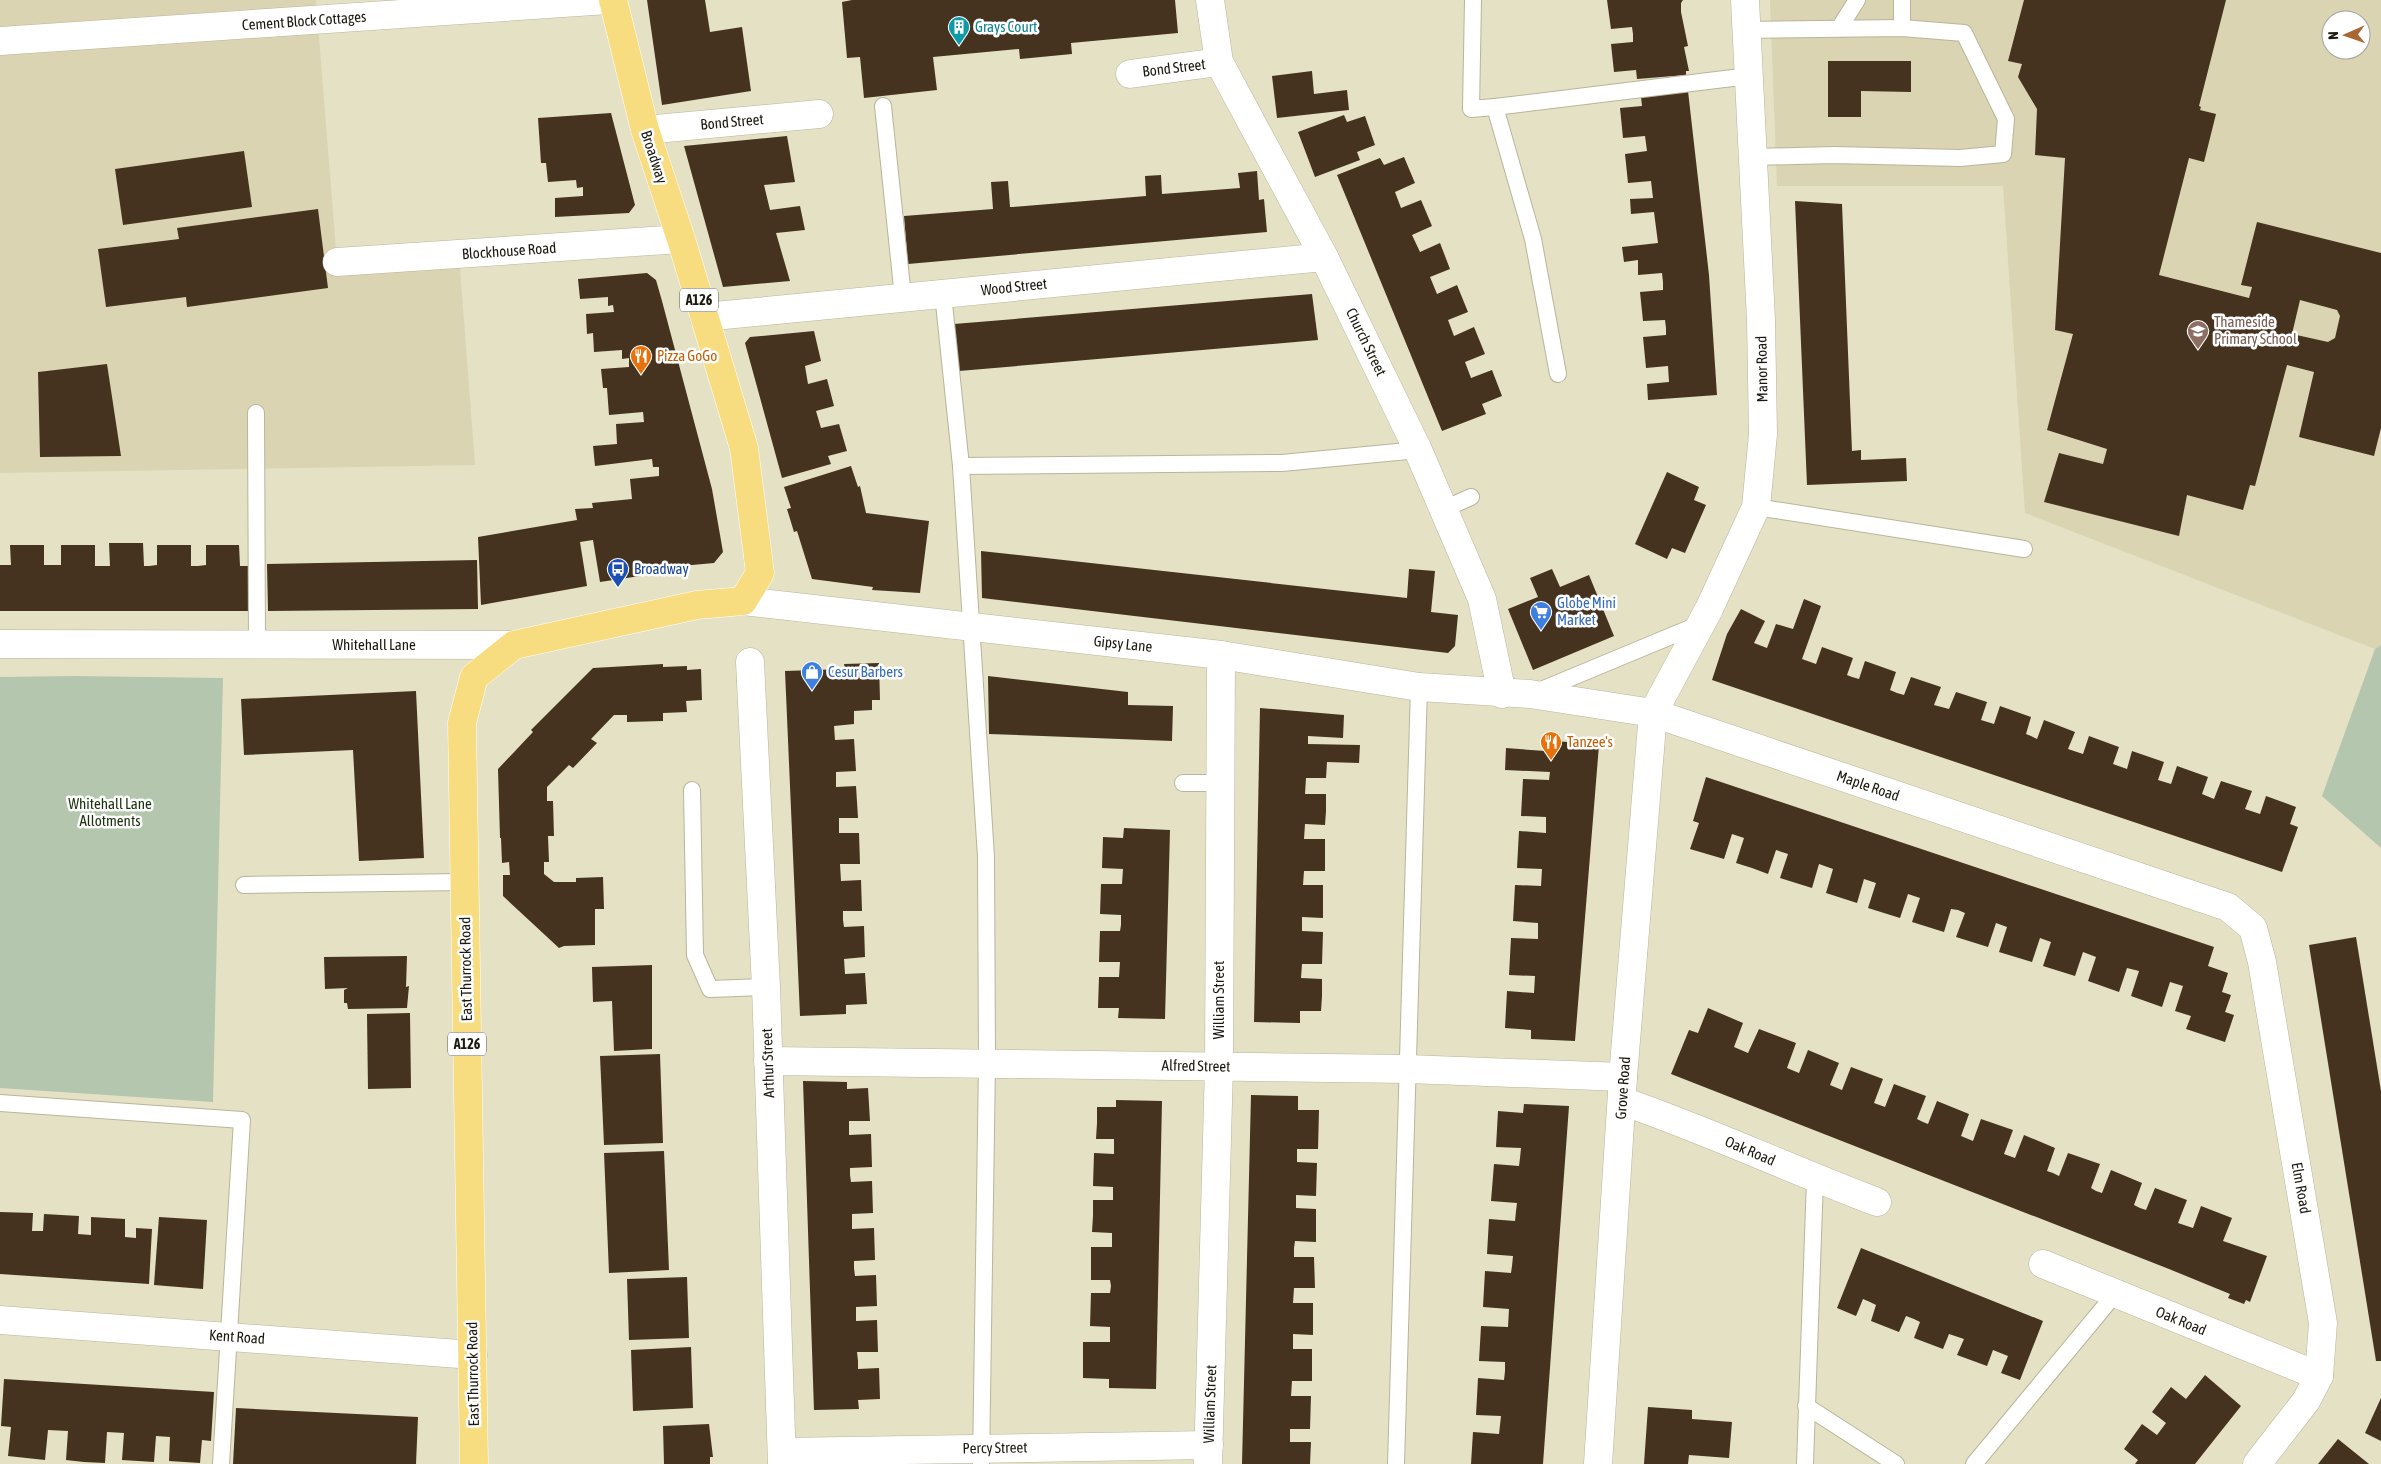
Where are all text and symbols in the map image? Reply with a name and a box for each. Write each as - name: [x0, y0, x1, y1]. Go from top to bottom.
- street label: Cement Block Cottages: [241, 8, 367, 33]
- north arrow: [2321, 10, 2371, 60]
- building icon: Grays Court: [947, 15, 971, 46]
- place label: Grays Court: [975, 18, 1037, 35]
- text: N: [2325, 31, 2341, 40]
- street label: Bond Street: [1141, 55, 1206, 80]
- street label: Bond Street: [700, 110, 764, 133]
- street label: Broadway: [638, 128, 671, 185]
- street label: Blockhouse Road: [461, 239, 557, 262]
- street label: Wood Street: [980, 275, 1048, 298]
- road number: A126: [680, 288, 718, 312]
- street label: Church Street: [1343, 305, 1390, 379]
- place label: Thameside Primary School: [2214, 313, 2297, 347]
- school or university icon: Thameside Primary School: [2186, 319, 2210, 350]
- street label: Manor Road: [1752, 336, 1771, 402]
- restaurant icon: Pizza GoGo: [629, 344, 653, 375]
- place label: Pizza GoGo: [657, 347, 717, 364]
- bus stop icon: Broadway: [606, 557, 630, 588]
- place label: Broadway: [634, 560, 689, 577]
- place label: Globe Mini Market: [1557, 594, 1616, 628]
- supermarket icon: Globe Mini Market: [1529, 600, 1553, 631]
- street label: Gipsy Lane: [1093, 632, 1153, 655]
- street label: Whitehall Lane: [332, 636, 416, 653]
- shop icon: Cesur Barbers: [800, 660, 824, 691]
- place label: Cesur Barbers: [828, 663, 903, 680]
- restaurant icon: Tanzee's: [1539, 730, 1563, 761]
- place label: Tanzee's: [1567, 733, 1613, 750]
- street label: Maple Road: [1834, 767, 1902, 804]
- park label: Whitehall Lane Allotments: [68, 795, 152, 829]
- street label: East Thurrock Road: [456, 917, 475, 1021]
- street label: William Street: [1210, 961, 1227, 1039]
- street label: Arthur Street: [758, 1028, 777, 1098]
- road number: A126: [448, 1032, 486, 1056]
- street label: Alfred Street: [1162, 1056, 1231, 1075]
- street label: Grove Road: [1612, 1056, 1633, 1120]
- street label: Oak Road: [1722, 1132, 1778, 1169]
- street label: Elm Road: [2289, 1161, 2314, 1215]
- street label: Oak Road: [2153, 1303, 2209, 1338]
- street label: East Thurrock Road: [463, 1322, 482, 1426]
- street label: Kent Road: [208, 1326, 266, 1347]
- street label: William Street: [1200, 1364, 1219, 1443]
- street label: Percy Street: [962, 1438, 1028, 1457]

